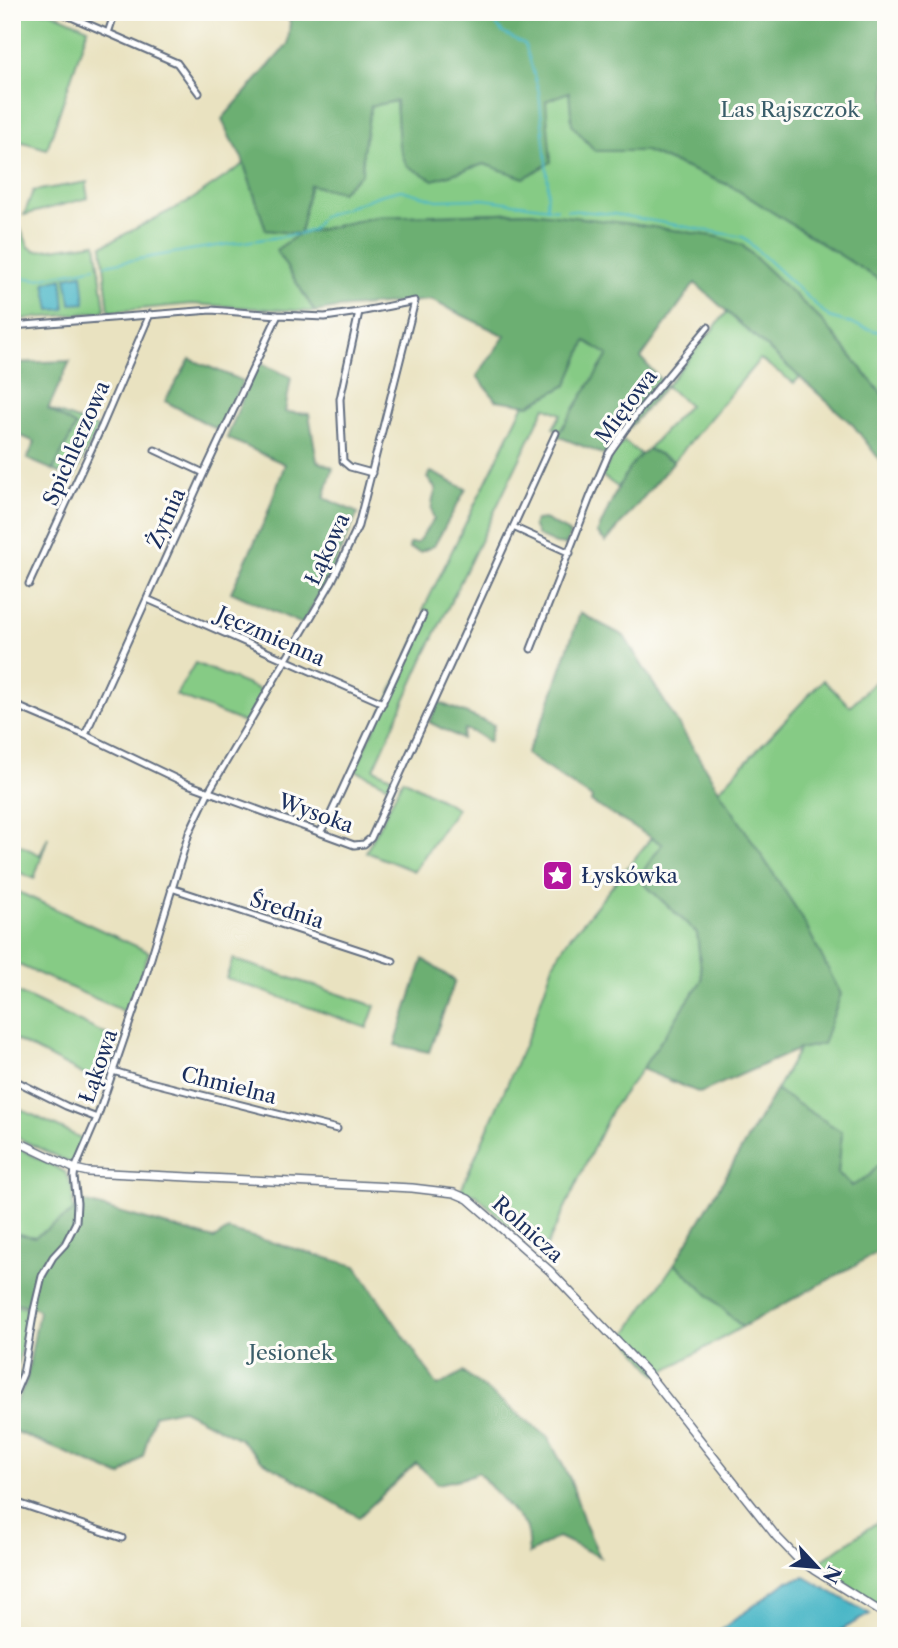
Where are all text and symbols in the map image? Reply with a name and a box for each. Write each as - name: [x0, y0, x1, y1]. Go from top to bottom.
- park label: Las Rajszczok: [721, 97, 860, 122]
- street label: Miętowa: [590, 363, 663, 448]
- street label: Spichlerzowa: [37, 376, 115, 509]
- street label: Żytnia: [142, 483, 191, 552]
- street label: Łąkowa: [300, 508, 355, 589]
- street label: Jęczmienna: [210, 600, 330, 671]
- street label: Wysoka: [274, 788, 358, 838]
- place icon: Łyskówka: [541, 858, 575, 892]
- place label: Łyskówka: [581, 863, 679, 888]
- street label: Średnia: [247, 886, 328, 934]
- street label: Łąkowa: [74, 1025, 123, 1106]
- street label: Chmielna: [179, 1061, 280, 1109]
- street label: Rolnicza: [487, 1191, 569, 1268]
- park label: Jesionek: [246, 1340, 334, 1365]
- north arrow: [782, 1532, 852, 1602]
- text: N: [818, 1562, 846, 1587]

